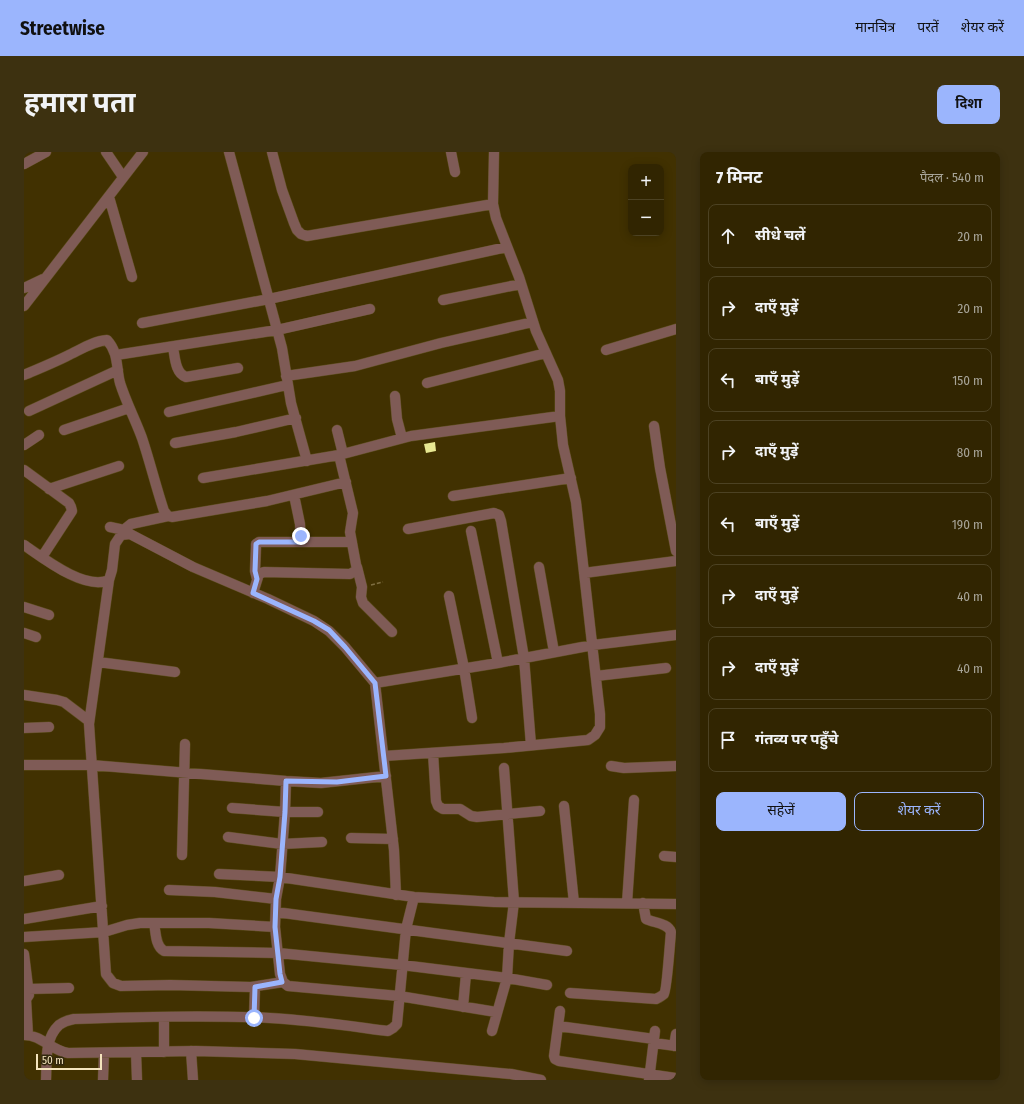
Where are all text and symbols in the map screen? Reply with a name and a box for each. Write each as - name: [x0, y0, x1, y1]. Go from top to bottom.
- text: Streetwise: [20, 17, 105, 40]
- text: मानचित्र: [855, 19, 895, 36]
- text: परतें: [917, 19, 939, 36]
- text: शेयर करें: [961, 19, 1004, 36]
- button: दिशा: [937, 85, 1000, 124]
- text: हमारा पता: [24, 86, 136, 119]
- map controls: [628, 164, 664, 236]
- button: +: [628, 164, 664, 200]
- text: 7 मिनट: [716, 167, 762, 188]
- text: पैदल · 540 m: [920, 170, 984, 185]
- button: −: [628, 200, 664, 236]
- icon: ahead: [717, 225, 739, 247]
- text: सीधे चलें: [755, 226, 805, 244]
- text: 20 m: [957, 229, 983, 244]
- icon: right: [717, 297, 739, 319]
- text: दाएँ मुड़ें: [755, 298, 798, 316]
- text: 20 m: [957, 301, 983, 316]
- icon: left: [717, 369, 739, 391]
- text: बाएँ मुड़ें: [755, 370, 799, 388]
- text: 150 m: [952, 373, 983, 388]
- icon: right: [717, 441, 739, 463]
- text: दाएँ मुड़ें: [755, 442, 798, 460]
- text: 80 m: [957, 445, 983, 460]
- icon: left: [717, 513, 739, 535]
- text: बाएँ मुड़ें: [755, 514, 799, 532]
- text: 190 m: [952, 517, 983, 532]
- route end: [292, 527, 310, 545]
- icon: right: [717, 585, 739, 607]
- text: दाएँ मुड़ें: [755, 586, 798, 604]
- text: 40 m: [957, 589, 983, 604]
- icon: right: [717, 657, 739, 679]
- text: दाएँ मुड़ें: [755, 658, 798, 676]
- text: 40 m: [957, 661, 983, 676]
- icon: arrive: [717, 729, 739, 751]
- text: गंतव्य पर पहुँचे: [755, 730, 838, 748]
- button: सहेजें: [716, 792, 846, 831]
- button: शेयर करें: [854, 792, 984, 831]
- route start: [245, 1009, 263, 1027]
- scale bar: [36, 1052, 102, 1071]
- text: 50 m: [42, 1054, 64, 1067]

